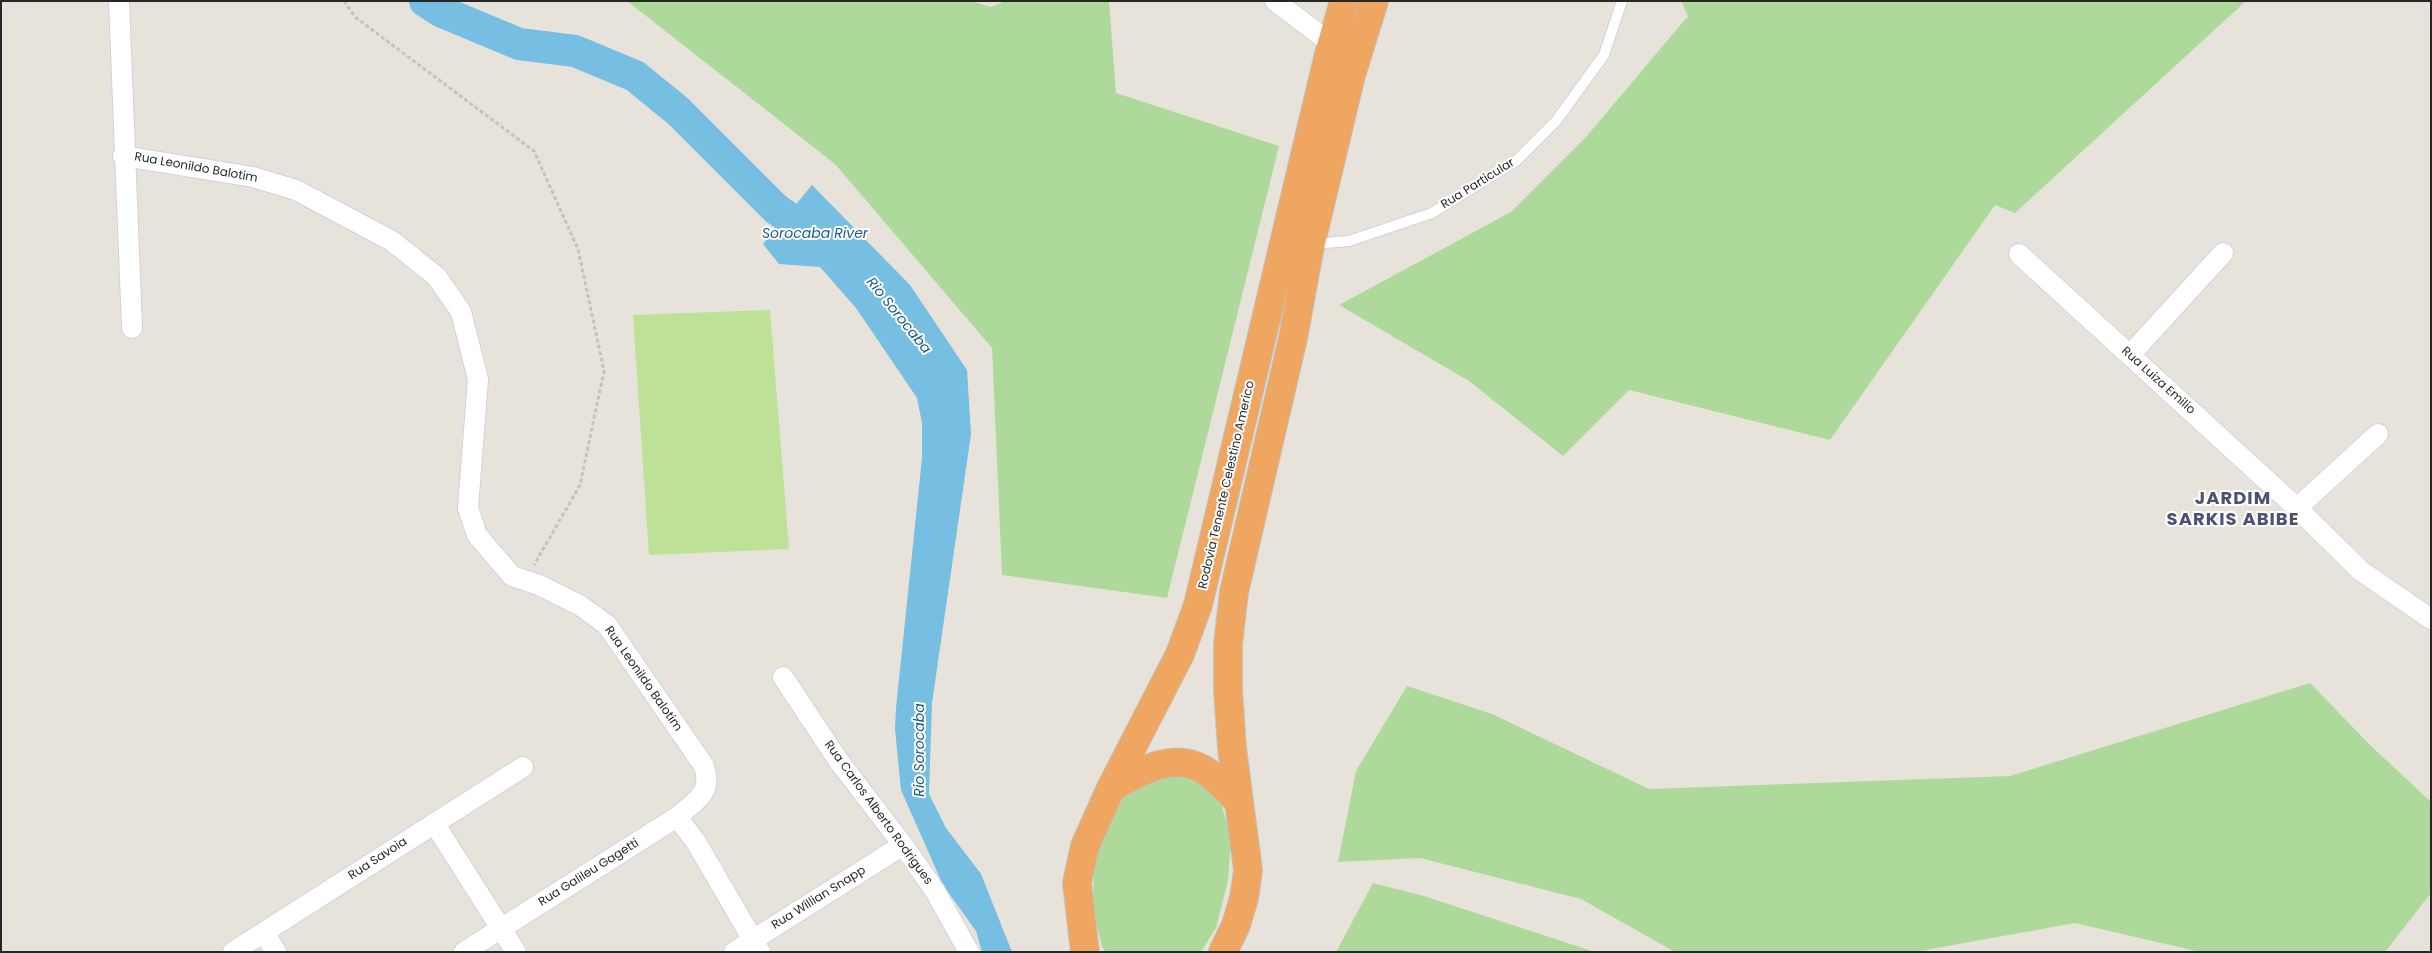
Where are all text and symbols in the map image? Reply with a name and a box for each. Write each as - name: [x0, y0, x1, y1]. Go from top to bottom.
- street label: Rua Leonildo Balotim: [133, 150, 259, 186]
- street label: Rua Particular: [1439, 156, 1517, 212]
- water label: Sorocaba River: [762, 226, 868, 242]
- water label: Rio Sorocaba: [862, 274, 934, 358]
- street label: Rua Luiza Emilio: [2118, 344, 2198, 418]
- street label: Rodovia Tenente Celestino Americo: [1196, 380, 1258, 590]
- district label: JARDIM SARKIS ABIBE: [2165, 488, 2301, 530]
- street label: Rua Leonildo Balotim: [601, 624, 685, 734]
- water label: Rio Sorocaba: [912, 703, 928, 797]
- street label: Rua Carlos Alberto Rodrigues: [821, 738, 935, 888]
- street label: Rua Savoia: [346, 835, 410, 883]
- street label: Rua Galileu Gagetti: [536, 836, 642, 910]
- street label: Rua Willian Snapp: [769, 863, 869, 933]

